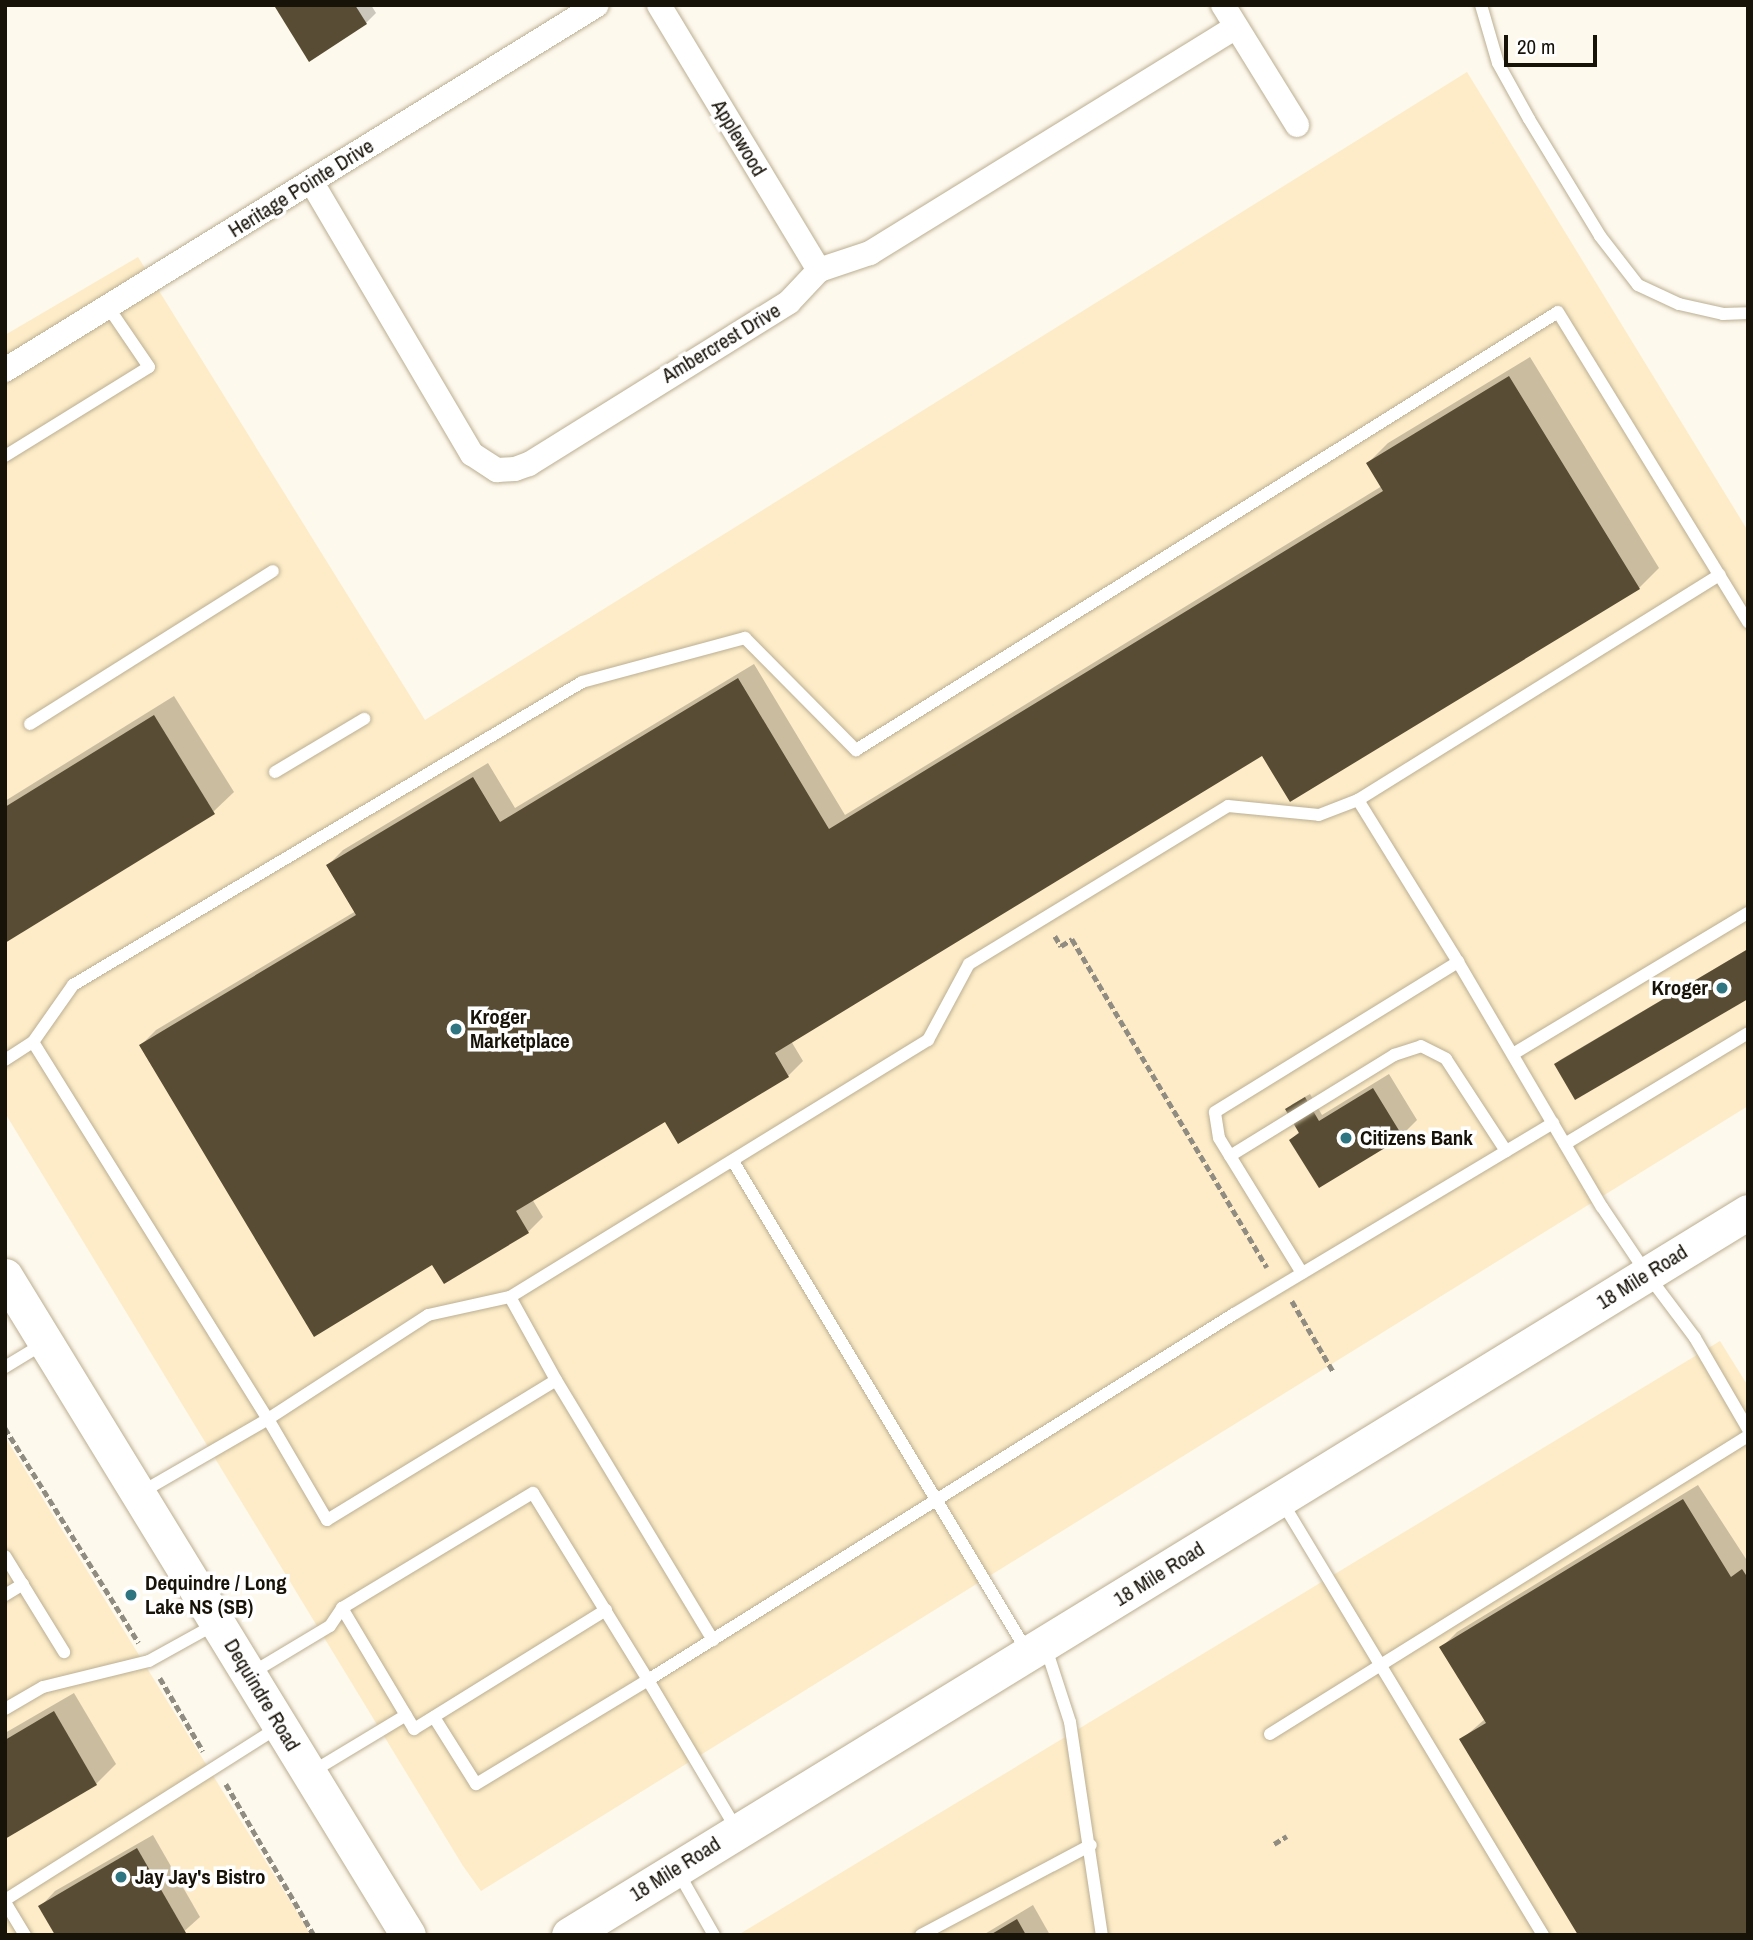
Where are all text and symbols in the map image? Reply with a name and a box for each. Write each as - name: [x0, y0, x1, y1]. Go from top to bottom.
- scale bar: [1508, 21, 1601, 65]
- text: 20 m: [1517, 32, 1555, 61]
- street label: Applewood: [706, 95, 772, 181]
- street label: Heritage Pointe Drive: [224, 133, 378, 243]
- street label: Ambercrest Drive: [657, 298, 785, 388]
- place label: Kroger: [1652, 975, 1708, 1001]
- marker: Kroger: [1714, 980, 1730, 996]
- place label: Kroger Marketplace: [470, 1004, 570, 1054]
- marker: Kroger Marketplace: [448, 1021, 464, 1037]
- place label: Citizens Bank: [1360, 1125, 1473, 1151]
- marker: Citizens Bank: [1338, 1130, 1354, 1146]
- street label: 18 Mile Road: [1592, 1239, 1692, 1315]
- street label: 18 Mile Road: [1109, 1536, 1209, 1612]
- place label: Dequindre / Long Lake NS (SB): [145, 1570, 287, 1620]
- marker: Dequindre / Long Lake NS (SB): [123, 1587, 139, 1603]
- street label: Dequindre Road: [219, 1634, 305, 1756]
- street label: 18 Mile Road: [625, 1831, 725, 1907]
- place label: Jay Jay's Bistro: [135, 1864, 265, 1890]
- marker: Jay Jay's Bistro: [113, 1869, 129, 1885]

